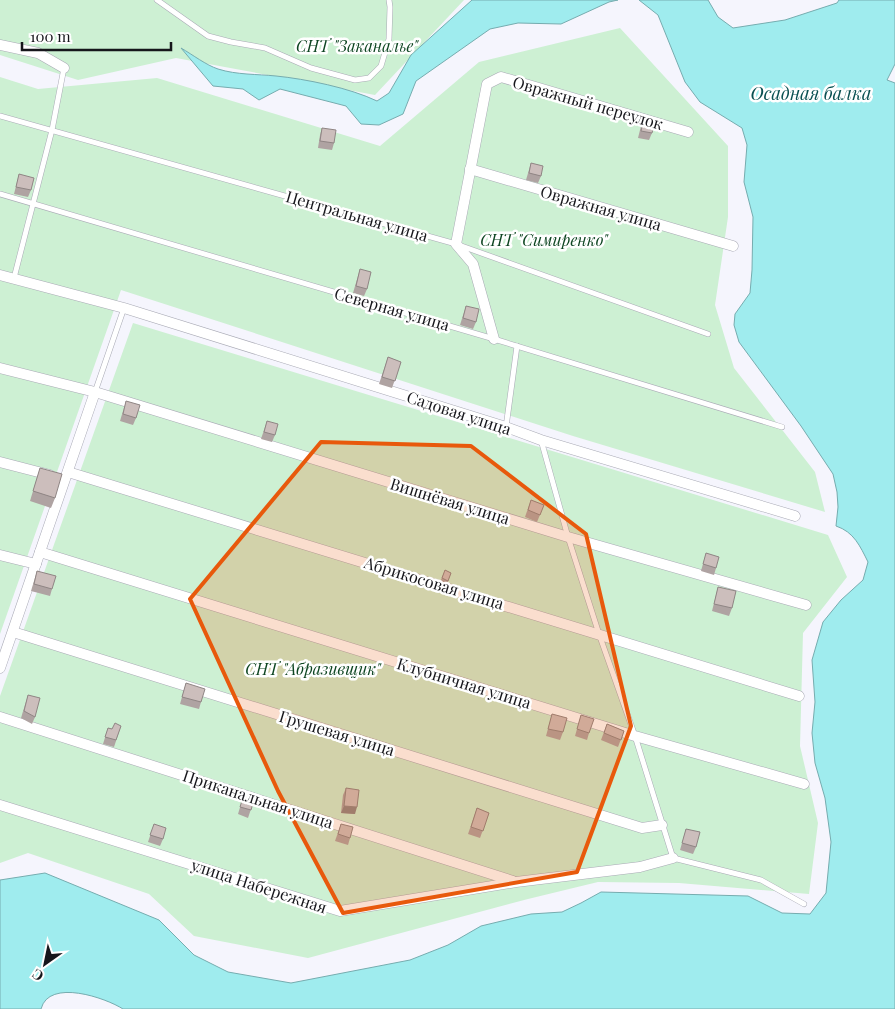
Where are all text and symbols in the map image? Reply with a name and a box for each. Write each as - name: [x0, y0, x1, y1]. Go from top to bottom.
- scale bar: [22, 20, 171, 52]
- text: 100 m: [30, 26, 71, 46]
- park label: СНТ "Заканалье": [296, 35, 419, 56]
- street label: Овражный переулок: [510, 71, 666, 134]
- water label: Осадная балка: [751, 81, 871, 105]
- street label: Овражная улица: [538, 180, 664, 235]
- street label: Центральная улица: [284, 185, 431, 246]
- park label: СНТ "Симиренко": [480, 229, 609, 250]
- street label: Северная улица: [332, 282, 452, 335]
- street label: Садовая улица: [404, 386, 514, 439]
- street label: Вишнёвая улица: [388, 472, 512, 529]
- street label: Абрикосовая улица: [361, 551, 507, 614]
- street label: Клубничная улица: [394, 652, 534, 713]
- park label: СНТ "Абразивщик": [245, 658, 382, 679]
- street label: Грушевая улица: [277, 705, 397, 760]
- street label: Приканальная улица: [180, 764, 336, 833]
- street label: улица Набережная: [188, 853, 330, 917]
- north arrow: [20, 939, 70, 989]
- text: С: [28, 965, 47, 986]

